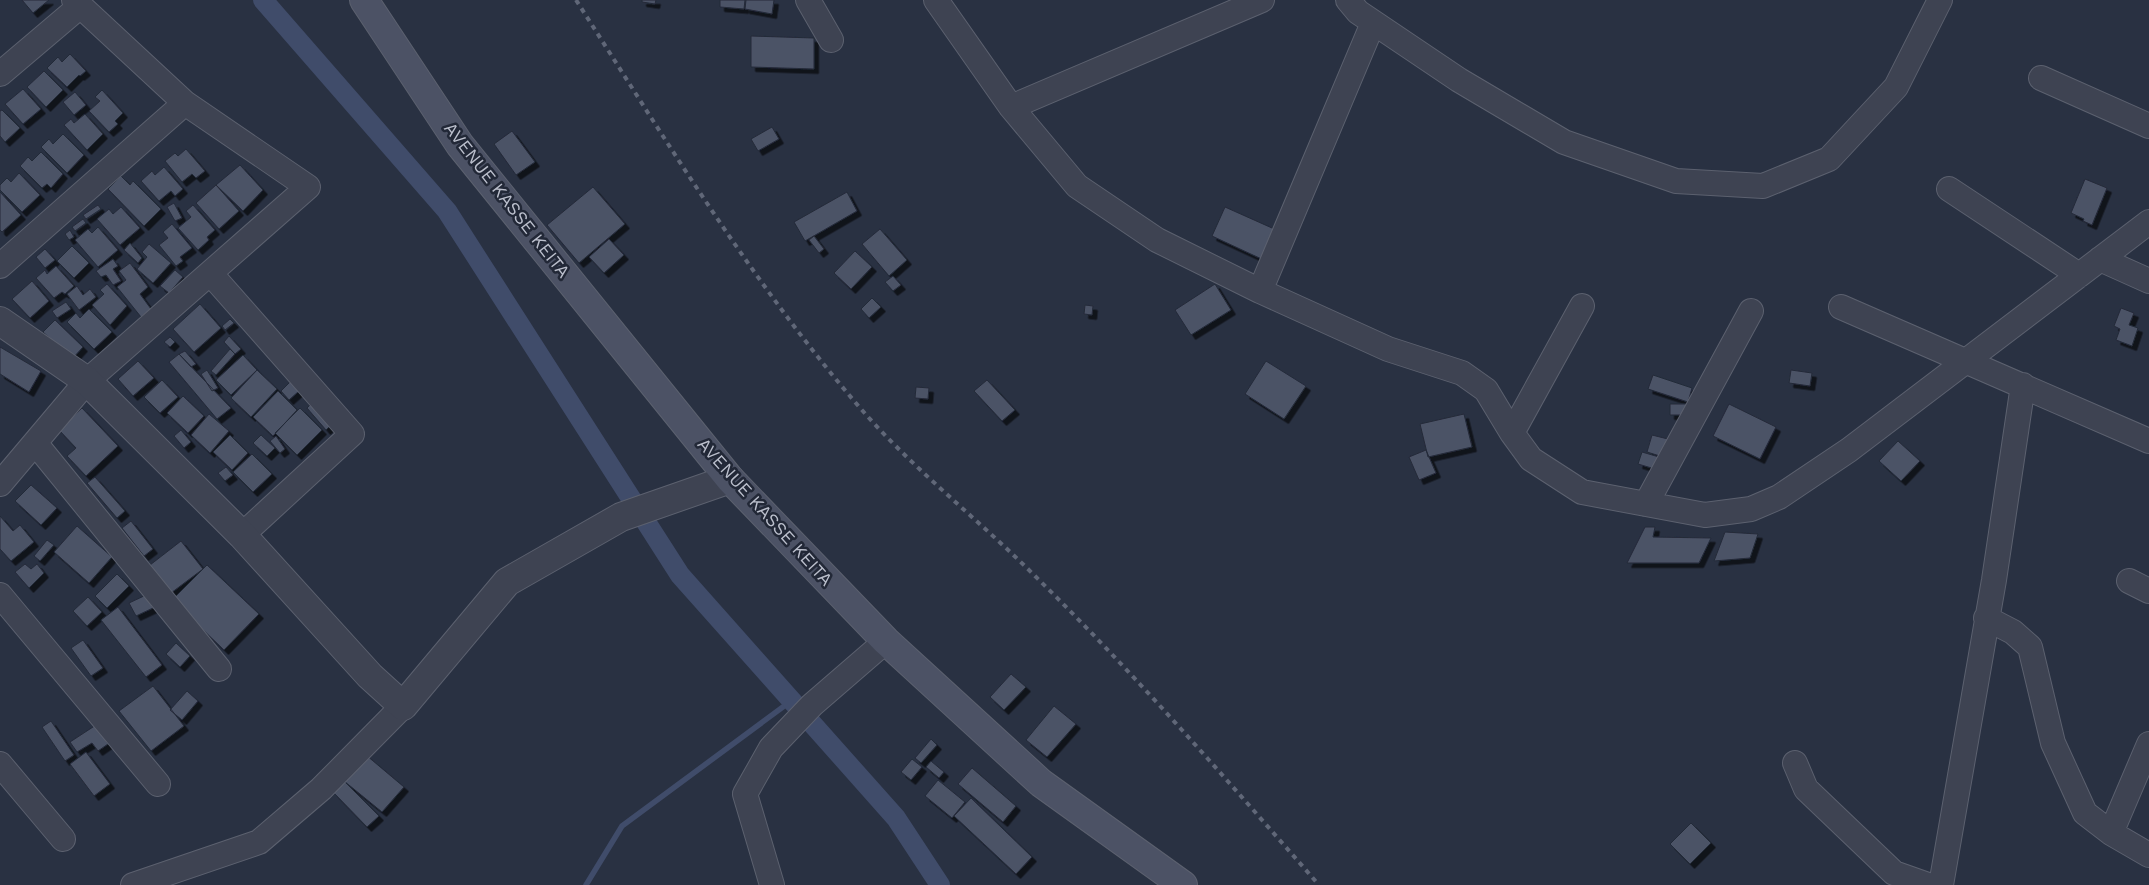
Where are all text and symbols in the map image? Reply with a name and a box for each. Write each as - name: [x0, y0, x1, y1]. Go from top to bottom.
- street label: AVENUE KASSE KEITA: [440, 118, 575, 282]
- street label: AVENUE KASSE KEITA: [693, 433, 837, 590]

